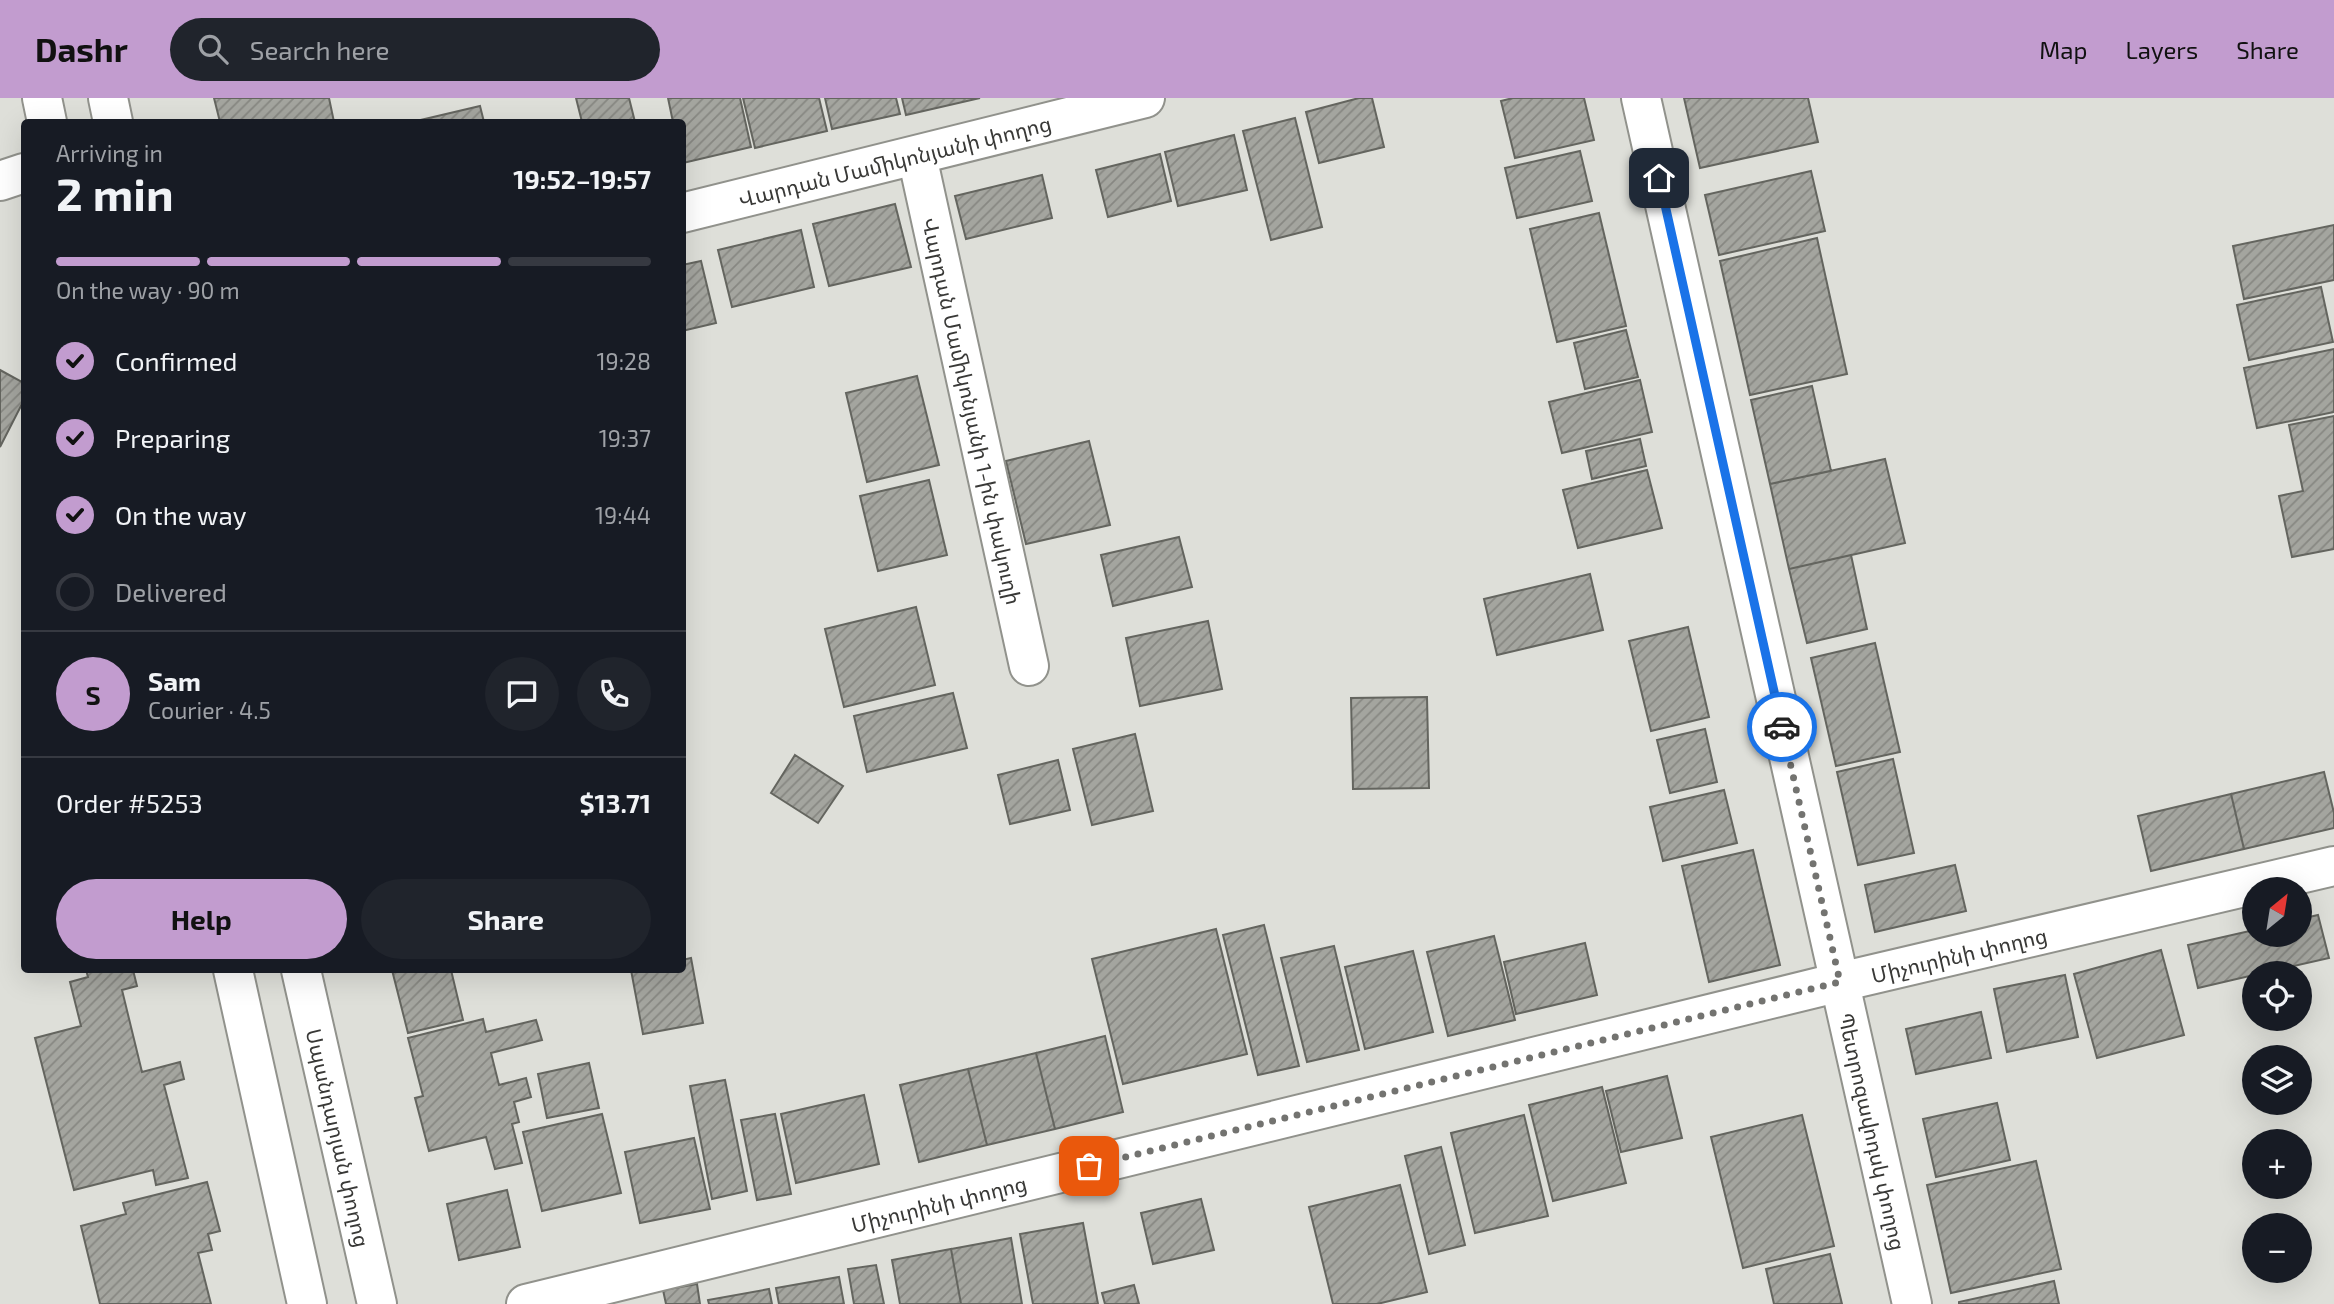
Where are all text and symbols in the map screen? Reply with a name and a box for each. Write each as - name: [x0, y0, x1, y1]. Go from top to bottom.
- search box: [170, 18, 660, 81]
- text: Dashr: [35, 29, 128, 69]
- icon: search: [194, 30, 232, 68]
- text: Search here: [250, 34, 389, 65]
- text: Map: [2039, 35, 2087, 64]
- text: Layers: [2125, 35, 2198, 64]
- text: Share: [2236, 35, 2299, 64]
- street label: Վարդան Մամիկոնյանի փողոց: [736, 109, 1054, 211]
- text: Arriving in: [56, 139, 163, 167]
- pin: [1629, 148, 1689, 208]
- icon: home: [1640, 159, 1678, 197]
- text: 19:52–19:57: [513, 163, 651, 194]
- text: 2 min: [56, 165, 174, 220]
- street label: Վարդան Մամիկոնյանի 1-ին փակուղի: [918, 215, 1028, 607]
- text: On the way · 90 m: [56, 276, 240, 304]
- icon: check: [56, 342, 94, 380]
- text: Confirmed: [115, 345, 238, 376]
- text: 19:28: [596, 347, 651, 375]
- icon: check: [56, 419, 94, 457]
- text: Preparing: [115, 422, 230, 453]
- text: 19:37: [599, 424, 651, 452]
- icon: check: [56, 496, 94, 534]
- text: On the way: [115, 499, 246, 530]
- text: 19:44: [595, 501, 651, 529]
- text: Delivered: [115, 576, 227, 607]
- button: chat: [485, 657, 559, 731]
- button: phone: [577, 657, 651, 731]
- text: Sam: [148, 665, 201, 696]
- text: S: [85, 679, 101, 710]
- courier: [1747, 692, 1817, 762]
- text: Courier · 4.5: [148, 696, 271, 724]
- icon: car: [1763, 708, 1801, 746]
- text: Order #5253: [56, 787, 203, 818]
- text: $13.71: [579, 787, 651, 818]
- north arrow: [2242, 877, 2312, 947]
- map controls: [2242, 877, 2312, 1283]
- button: Help: [56, 879, 347, 959]
- button: Share: [361, 879, 651, 959]
- street label: Միչուրինի փողոց: [1868, 921, 2050, 987]
- button: locate: [2242, 961, 2312, 1031]
- street label: Պետրոզավոդսկ փողոց: [1834, 1010, 1912, 1253]
- street label: Սպանդարյան փողոց: [302, 1026, 376, 1250]
- button: layers: [2242, 1045, 2312, 1115]
- button: +: [2242, 1129, 2312, 1199]
- pin: [1059, 1136, 1119, 1196]
- icon: bag: [1070, 1147, 1108, 1185]
- street label: Միչուրինի փողոց: [848, 1169, 1029, 1236]
- button: −: [2242, 1213, 2312, 1283]

